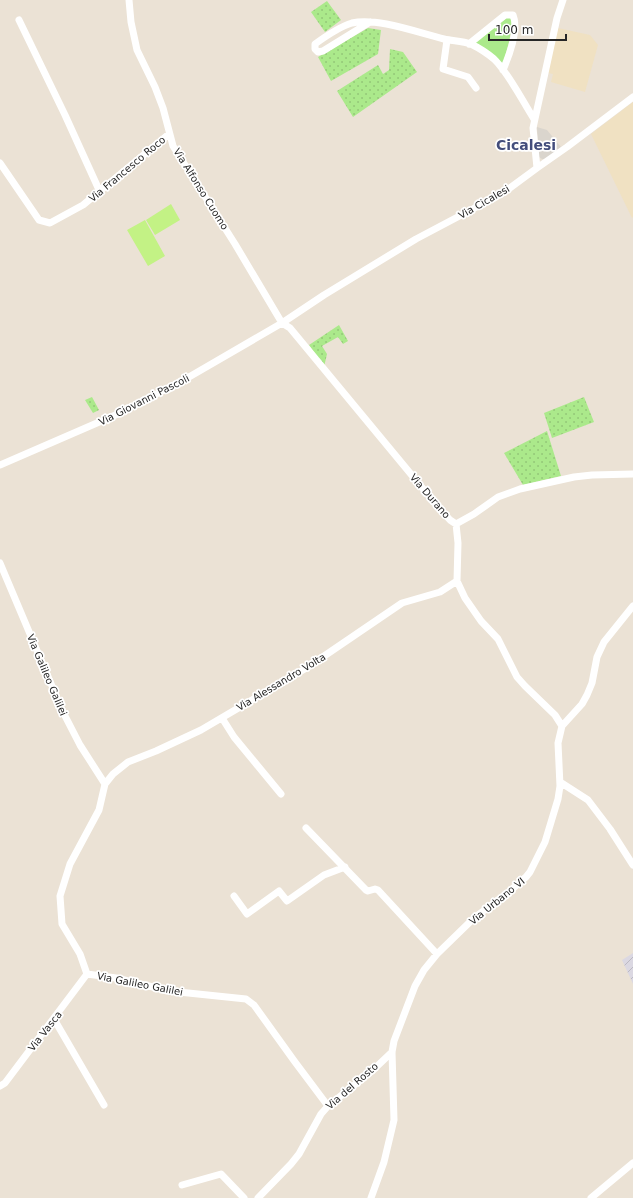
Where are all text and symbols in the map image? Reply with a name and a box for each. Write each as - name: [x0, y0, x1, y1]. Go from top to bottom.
- scale bar: [489, 16, 566, 42]
- text: 100 m: [495, 23, 533, 37]
- street label: Via Francesco Roco: [87, 134, 167, 204]
- district label: Cicalesi: [496, 137, 556, 153]
- street label: Via Alfonso Cuomo: [171, 146, 231, 232]
- street label: Via Cicalesi: [457, 183, 511, 221]
- street label: Via Giovanni Pascoli: [97, 372, 191, 428]
- street label: Via Durano: [408, 471, 452, 521]
- street label: Via Galileo Galilei: [25, 633, 69, 717]
- street label: Via Alessandro Volta: [234, 651, 328, 713]
- street label: Via Urbano VI: [467, 875, 527, 927]
- street label: Via Galileo Galilei: [96, 970, 184, 998]
- street label: Via Vasca: [26, 1009, 64, 1053]
- street label: Via del Rosto: [324, 1061, 380, 1111]

